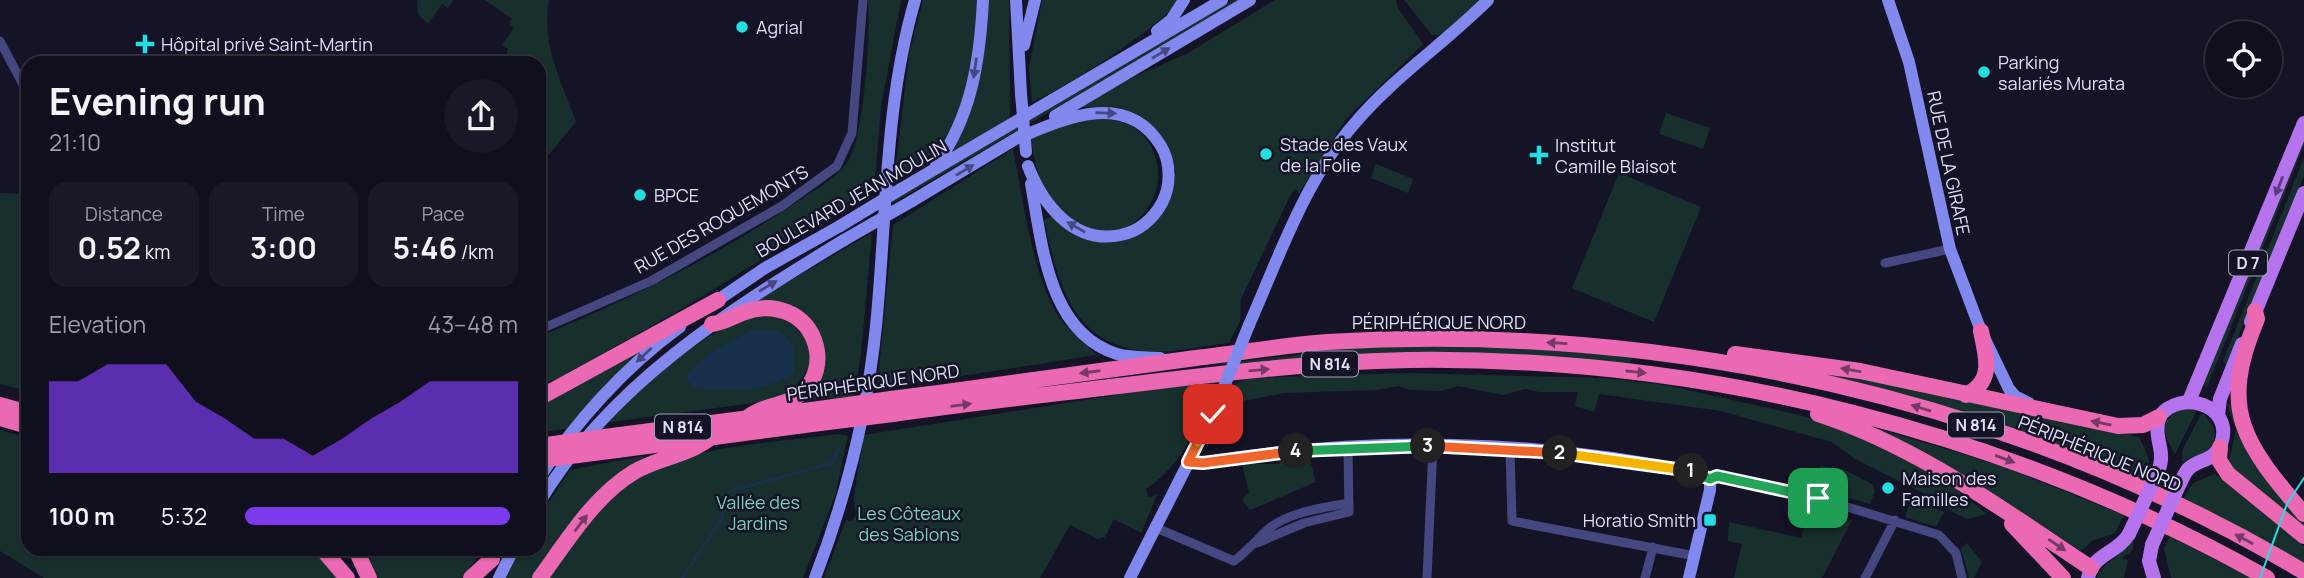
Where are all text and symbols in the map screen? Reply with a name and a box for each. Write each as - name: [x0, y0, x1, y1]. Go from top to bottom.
- place label: Agrial: [756, 15, 803, 39]
- marker: Agrial: [734, 19, 750, 35]
- map controls: [2205, 21, 2282, 98]
- button: locate: [2205, 21, 2282, 98]
- place label: Hôpital privé Saint-Martin: [161, 32, 373, 56]
- marker: Hôpital privé Saint-Martin: [135, 34, 155, 54]
- one-way arrow: [1151, 47, 1170, 59]
- place label: Parking salariés Murata: [1998, 50, 2125, 95]
- one-way arrow: [970, 57, 981, 79]
- marker: Parking salariés Murata: [1976, 64, 1992, 80]
- text: Evening run: [49, 74, 266, 126]
- button: share: [444, 79, 518, 153]
- street label: RUE DE LA GIRAFE: [1922, 89, 1976, 237]
- one-way arrow: [1095, 108, 1117, 119]
- text: 21:10: [49, 126, 101, 158]
- place label: Stade des Vaux de la Folie: [1280, 132, 1408, 177]
- street label: BOULEVARD JEAN MOULIN: [751, 133, 951, 263]
- place label: Institut Camille Blaisot: [1555, 133, 1677, 178]
- marker: Institut Camille Blaisot: [1529, 145, 1549, 165]
- marker: Stade des Vaux de la Folie: [1258, 146, 1274, 162]
- street label: RUE DES ROQUEMONTS: [630, 159, 812, 279]
- one-way arrow: [955, 163, 974, 176]
- one-way arrow: [2273, 176, 2284, 197]
- place label: BPCE: [654, 183, 699, 207]
- marker: BPCE: [632, 187, 648, 203]
- text: Distance: [85, 201, 163, 227]
- text: Time: [262, 201, 305, 227]
- text: Pace: [422, 201, 465, 227]
- one-way arrow: [1066, 221, 1085, 233]
- text: 0.52: [77, 227, 141, 268]
- text: 3:00: [250, 227, 317, 268]
- text: 5:46: [392, 227, 457, 268]
- text: km: [141, 239, 170, 265]
- text: /km: [457, 239, 494, 265]
- road number: D 7: [2229, 250, 2267, 276]
- one-way arrow: [759, 279, 778, 292]
- text: Elevation: [49, 308, 146, 340]
- text: 43–48 m: [428, 308, 518, 340]
- street label: PÉRIPHÉRIQUE NORD: [1352, 310, 1526, 334]
- one-way arrow: [1546, 337, 1568, 348]
- one-way arrow: [636, 347, 653, 363]
- road number: N 814: [1302, 352, 1358, 376]
- street label: PÉRIPHÉRIQUE NORD: [785, 358, 961, 406]
- one-way arrow: [1249, 364, 1271, 375]
- one-way arrow: [1840, 364, 1862, 375]
- one-way arrow: [1079, 367, 1101, 378]
- one-way arrow: [1625, 367, 1647, 378]
- pin: [1183, 384, 1243, 444]
- icon: check: [1194, 395, 1232, 433]
- one-way arrow: [950, 400, 972, 411]
- one-way arrow: [1910, 403, 1931, 413]
- street label: PÉRIPHÉRIQUE NORD: [2015, 409, 2185, 497]
- road number: N 814: [1948, 412, 2004, 438]
- road number: N 814: [655, 414, 711, 440]
- one-way arrow: [2090, 417, 2112, 428]
- pin: 3: [1410, 428, 1446, 464]
- text: 3: [1422, 432, 1433, 458]
- pin: 4: [1278, 434, 1314, 468]
- pin: 2: [1542, 435, 1578, 470]
- text: 4: [1290, 437, 1301, 463]
- text: 2: [1554, 439, 1565, 465]
- pin: 1: [1674, 454, 1708, 489]
- one-way arrow: [1994, 454, 2015, 465]
- text: 1: [1686, 457, 1695, 483]
- place label: Maison des Familles: [1902, 466, 1996, 511]
- pin: [1788, 468, 1848, 528]
- icon: arrive: [1799, 479, 1837, 517]
- marker: Maison des Familles: [1880, 480, 1896, 496]
- park label: Vallée des Jardins: [716, 490, 800, 535]
- text: 100 m: [49, 500, 115, 532]
- text: 5:32: [161, 500, 207, 532]
- park label: Les Côteaux des Sablons: [857, 501, 961, 546]
- place label: Horatio Smith: [1583, 508, 1696, 532]
- marker: Horatio Smith: [1702, 512, 1718, 528]
- one-way arrow: [574, 515, 589, 533]
- one-way arrow: [2234, 534, 2254, 545]
- one-way arrow: [2047, 539, 2067, 552]

